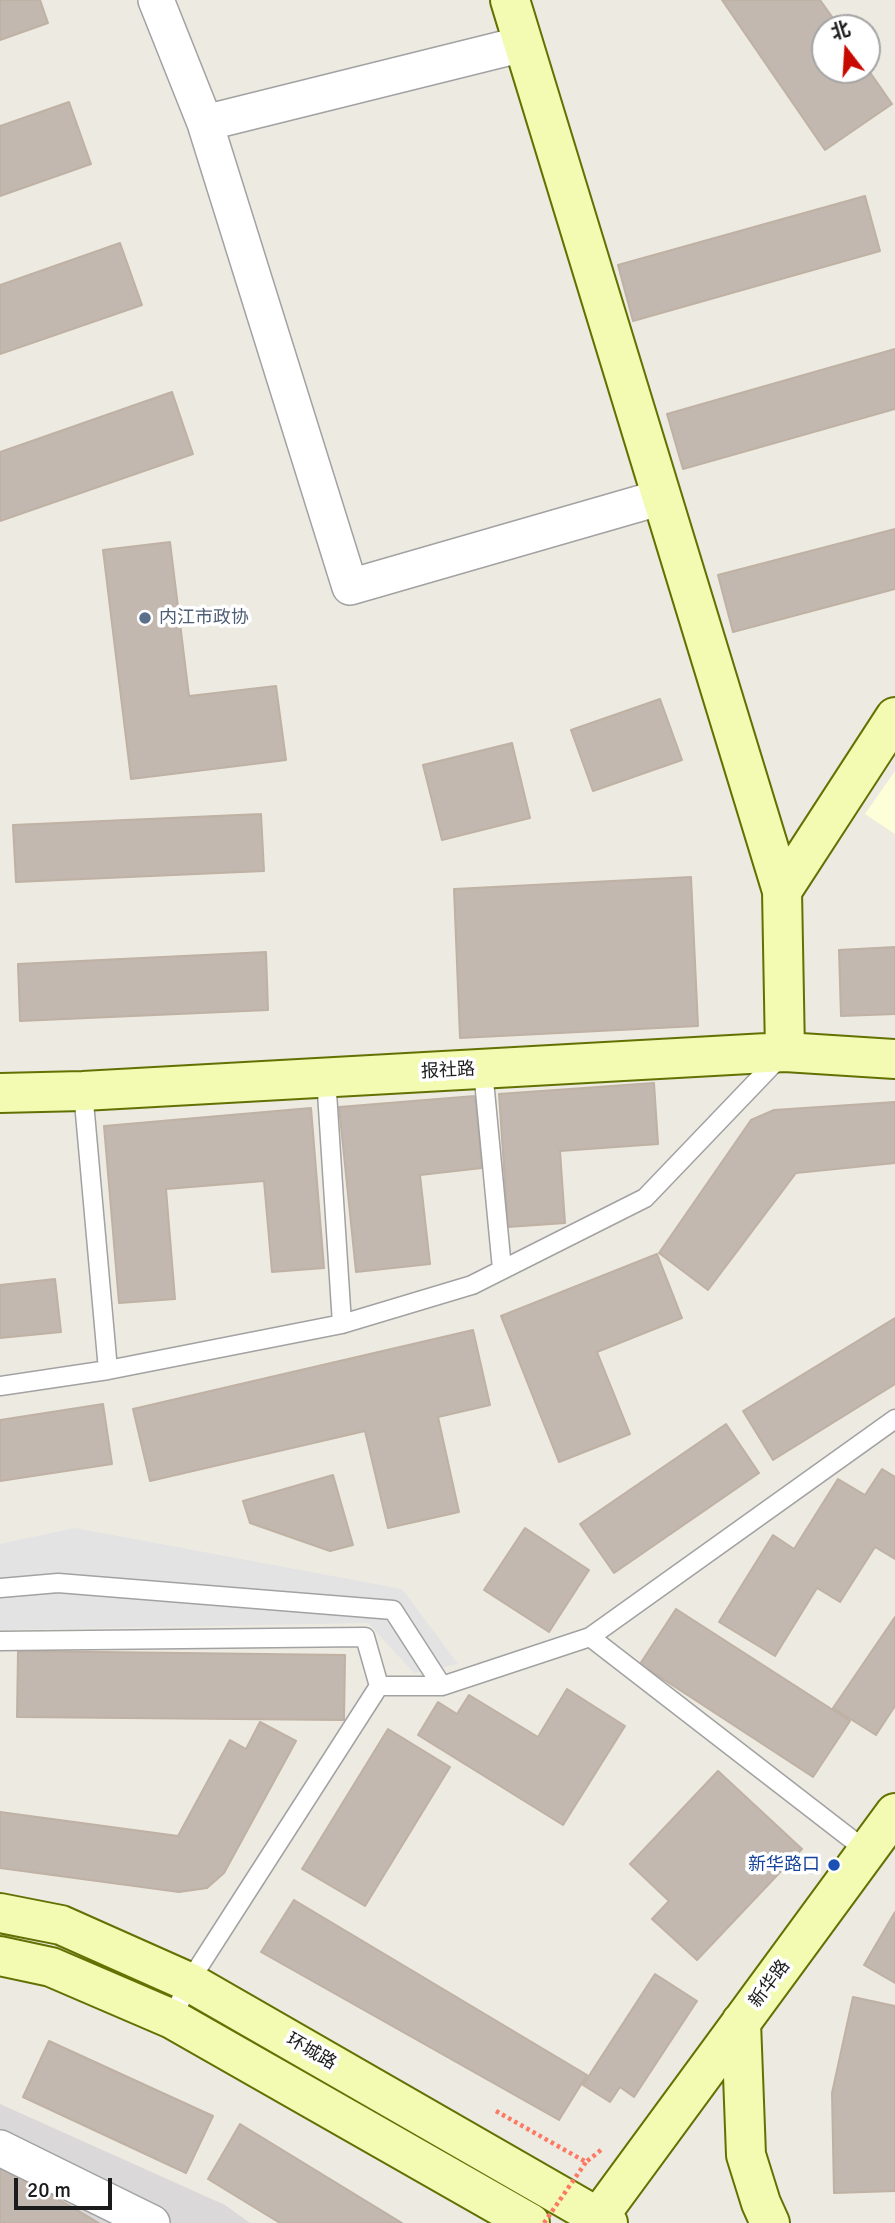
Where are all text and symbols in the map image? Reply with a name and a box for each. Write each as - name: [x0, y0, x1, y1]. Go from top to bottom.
- north arrow: [811, 14, 881, 84]
- text: 北: [828, 17, 853, 45]
- place label: 内江市政协: [159, 607, 249, 629]
- marker: 内江市政协: [137, 610, 153, 626]
- street label: 报社路: [420, 1059, 476, 1083]
- place label: 新华路口: [748, 1854, 820, 1876]
- marker: 新华路口: [826, 1857, 842, 1873]
- street label: 新华路: [745, 1956, 795, 2012]
- street label: 环城路: [282, 2029, 340, 2075]
- scale bar: [18, 2164, 116, 2208]
- text: 20 m: [27, 2177, 71, 2203]

